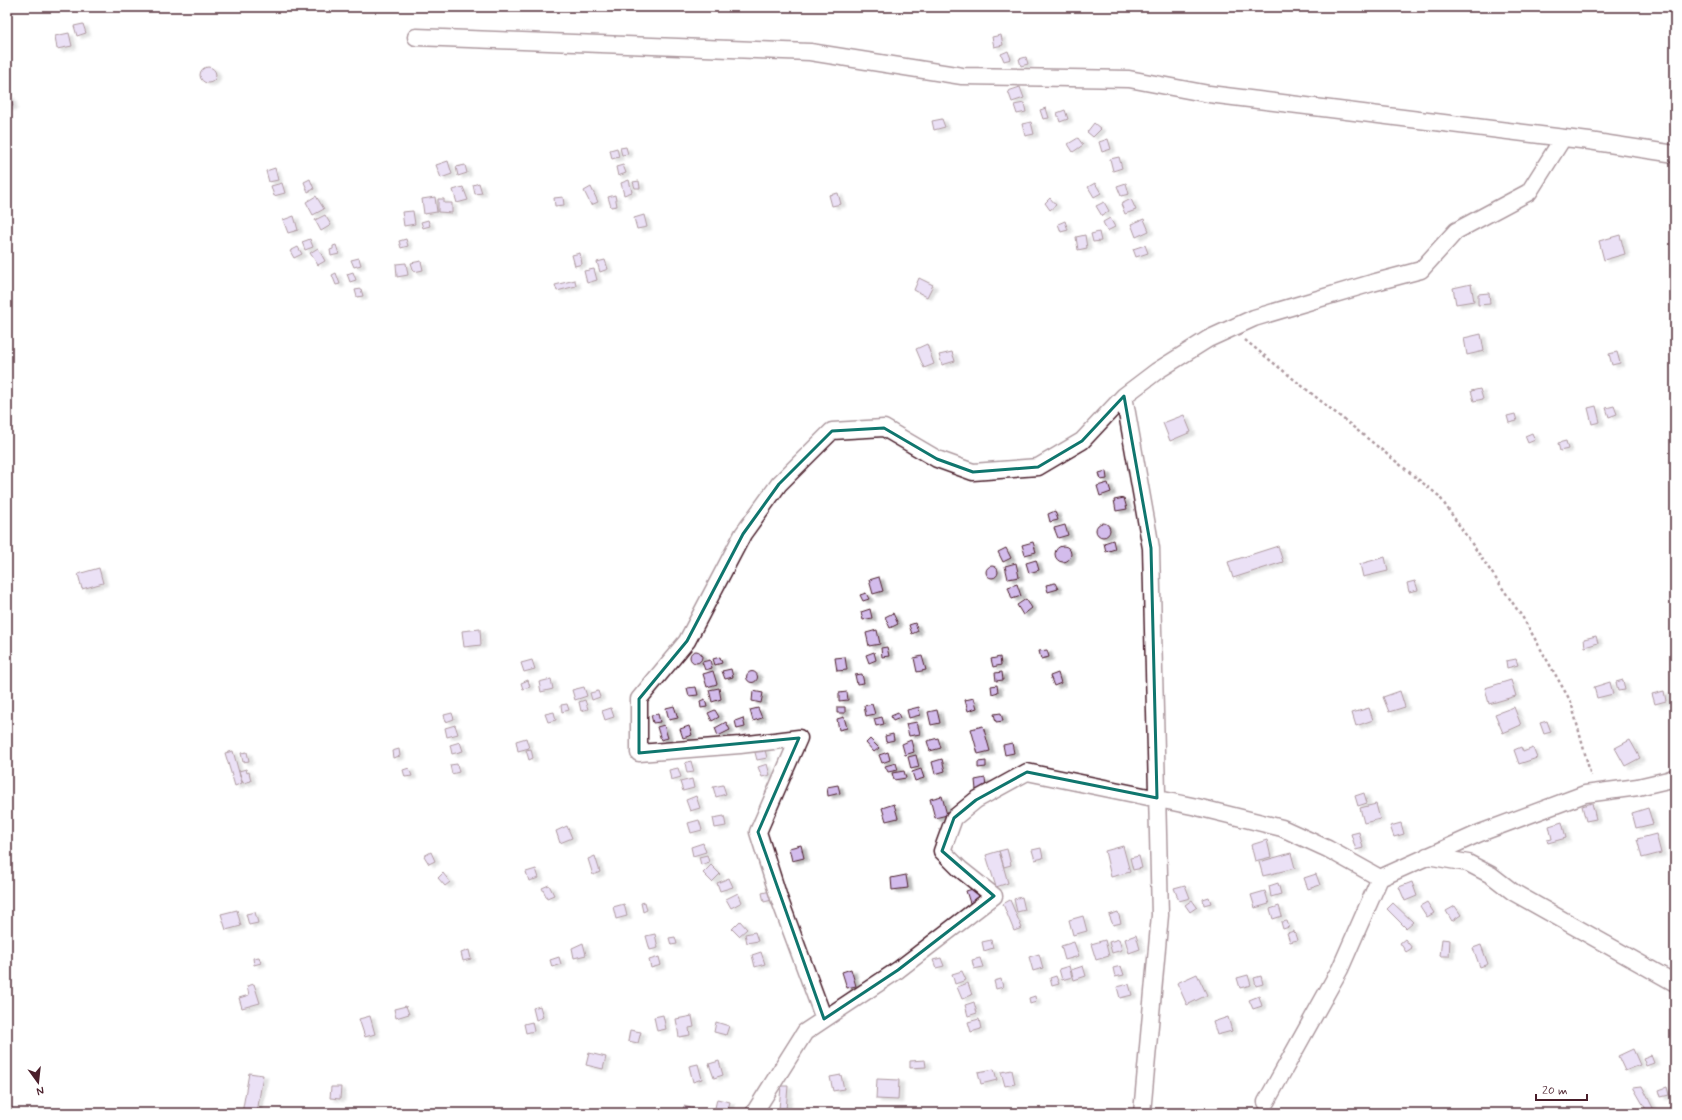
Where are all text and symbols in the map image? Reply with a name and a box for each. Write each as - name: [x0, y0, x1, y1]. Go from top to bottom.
- north arrow: [18, 1062, 58, 1102]
- scale bar: [1536, 1076, 1587, 1102]
- text: N: [35, 1083, 46, 1098]
- text: 20 m: [1542, 1083, 1568, 1099]

